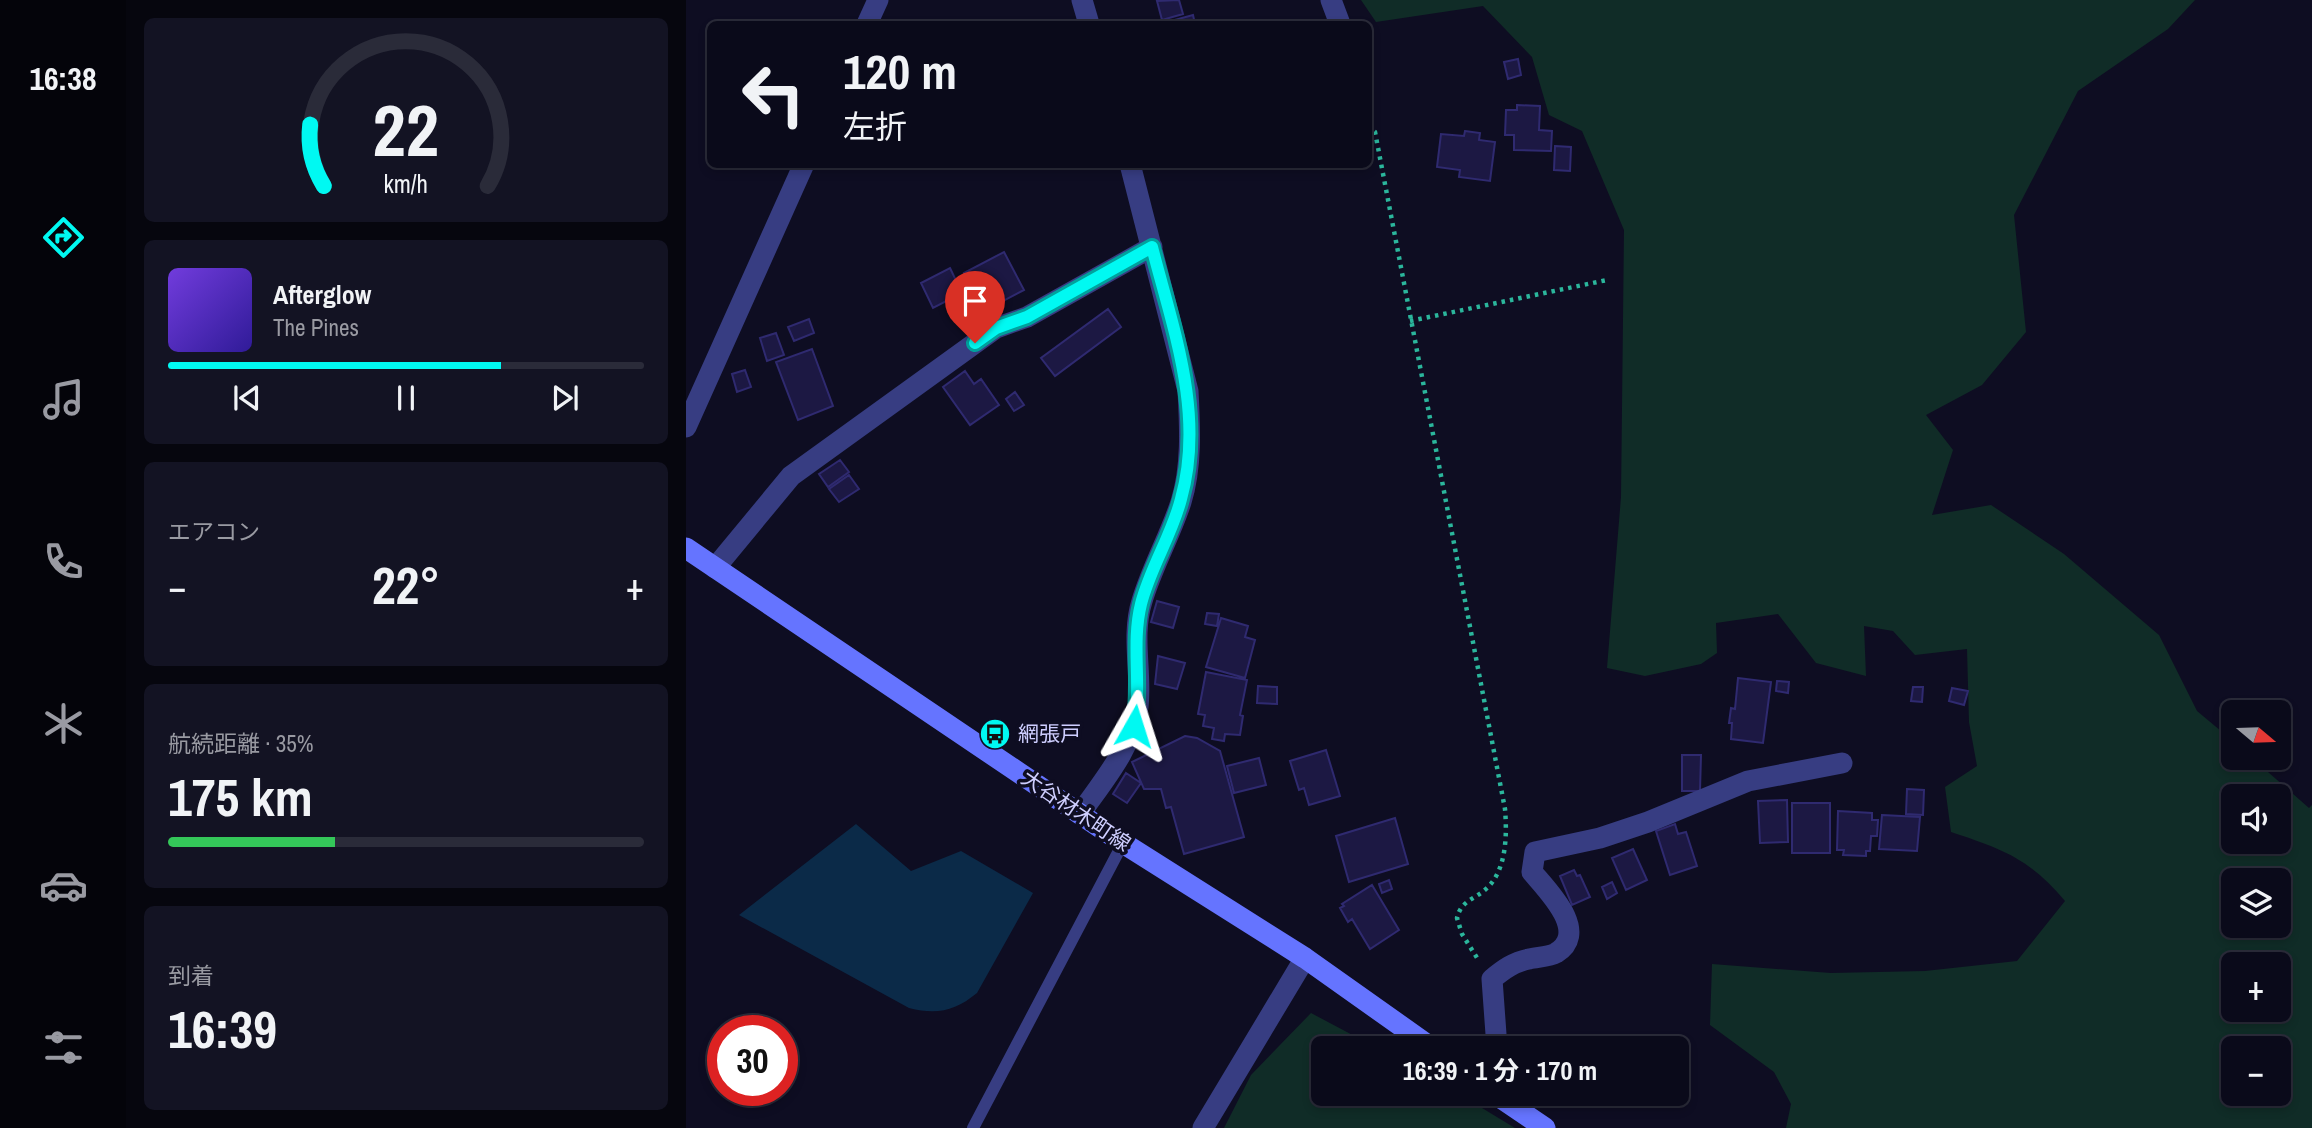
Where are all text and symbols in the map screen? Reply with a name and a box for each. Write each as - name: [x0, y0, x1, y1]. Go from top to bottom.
- text: 120 m: [843, 38, 957, 104]
- icon: left: [728, 49, 819, 140]
- text: 16:38: [29, 57, 97, 100]
- text: 22: [373, 81, 439, 179]
- text: 左折: [843, 105, 907, 148]
- text: km/h: [384, 167, 428, 201]
- icon: directions: [39, 213, 88, 262]
- pin: [945, 271, 1005, 343]
- text: Afterglow: [273, 277, 371, 312]
- icon: arrive: [956, 282, 994, 320]
- text: The Pines: [273, 312, 359, 343]
- icon: music: [39, 375, 88, 424]
- icon: previous: [228, 379, 266, 417]
- icon: pause: [387, 379, 425, 417]
- icon: next: [546, 379, 584, 417]
- text: エアコン: [168, 516, 260, 547]
- icon: phone: [39, 537, 88, 586]
- text: 22°: [372, 550, 440, 620]
- text: −: [168, 561, 186, 612]
- text: +: [626, 561, 644, 612]
- position arrow: [1097, 689, 1171, 763]
- icon: climate: [39, 699, 88, 748]
- north arrow: [2221, 700, 2291, 770]
- map controls: [2221, 700, 2291, 1106]
- bus stop icon: 網張戸: [978, 717, 1012, 751]
- place label: 網張戸: [1018, 719, 1081, 748]
- text: 航続距離 · 35%: [168, 728, 313, 759]
- text: 175 km: [168, 762, 313, 832]
- street label: 大谷材木町線: [1016, 763, 1137, 858]
- button: sound: [2221, 784, 2291, 854]
- icon: car: [39, 861, 88, 910]
- button: layers: [2221, 868, 2291, 938]
- button: +: [2221, 952, 2291, 1022]
- text: 到着: [168, 960, 214, 991]
- text: 16:39: [168, 994, 277, 1064]
- speed limit sign: 30: [707, 1015, 798, 1106]
- icon: filters: [39, 1023, 88, 1072]
- button: −: [2221, 1036, 2291, 1106]
- text: 16:39 · 1 分 · 170 m: [1403, 1053, 1597, 1088]

